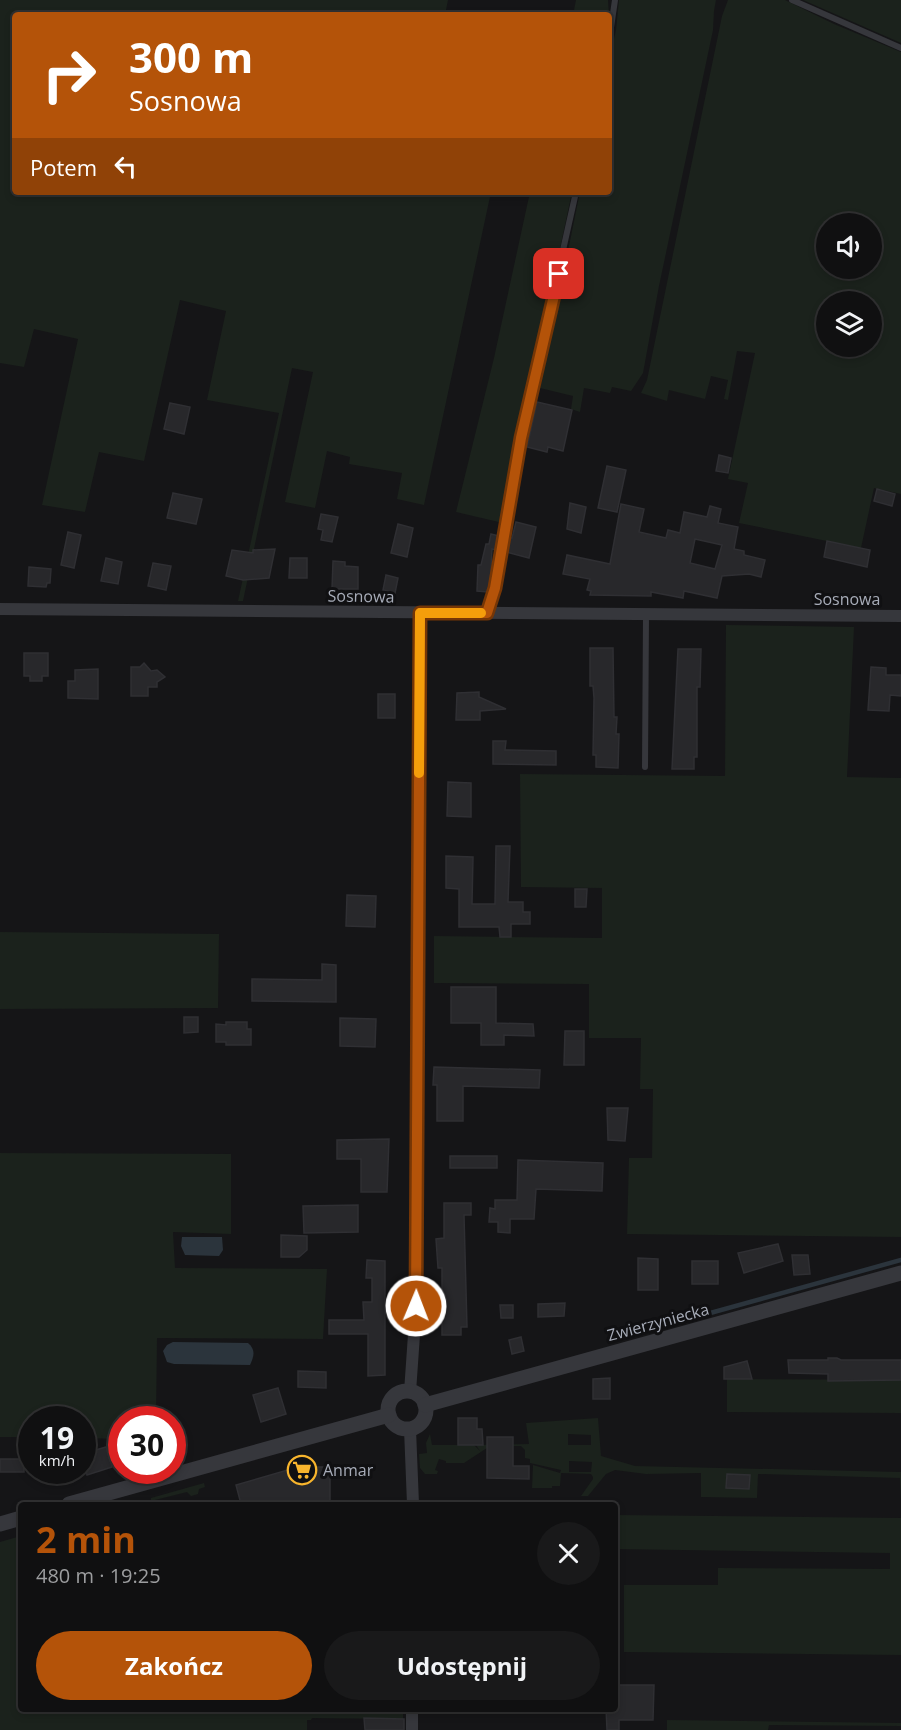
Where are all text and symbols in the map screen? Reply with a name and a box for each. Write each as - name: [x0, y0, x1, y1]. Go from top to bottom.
- text: 300 m: [129, 28, 253, 85]
- icon: right: [30, 36, 108, 114]
- text: Sosnowa: [129, 82, 242, 119]
- icon: left: [109, 150, 142, 183]
- text: Potem: [30, 152, 97, 182]
- map controls: [816, 213, 882, 357]
- button: sound: [816, 213, 882, 279]
- pin: [533, 248, 584, 299]
- icon: arrive: [542, 257, 575, 290]
- button: layers: [816, 291, 882, 357]
- street label: Sosnowa: [327, 584, 395, 608]
- street label: Sosnowa: [814, 588, 880, 610]
- position arrow: [384, 1274, 448, 1338]
- street label: Zwierzyniecka: [605, 1298, 711, 1346]
- speed limit sign: 30: [108, 1406, 186, 1484]
- text: 19: [40, 1417, 74, 1458]
- text: km/h: [39, 1450, 75, 1470]
- supermarket icon: Anmar: [286, 1454, 318, 1486]
- place label: Anmar: [323, 1459, 374, 1481]
- text: 2 min: [36, 1515, 136, 1564]
- button: close: [537, 1522, 600, 1585]
- text: 480 m · 19:25: [36, 1562, 161, 1589]
- button: Zakończ: [36, 1631, 312, 1700]
- button: Udostępnij: [324, 1631, 600, 1700]

